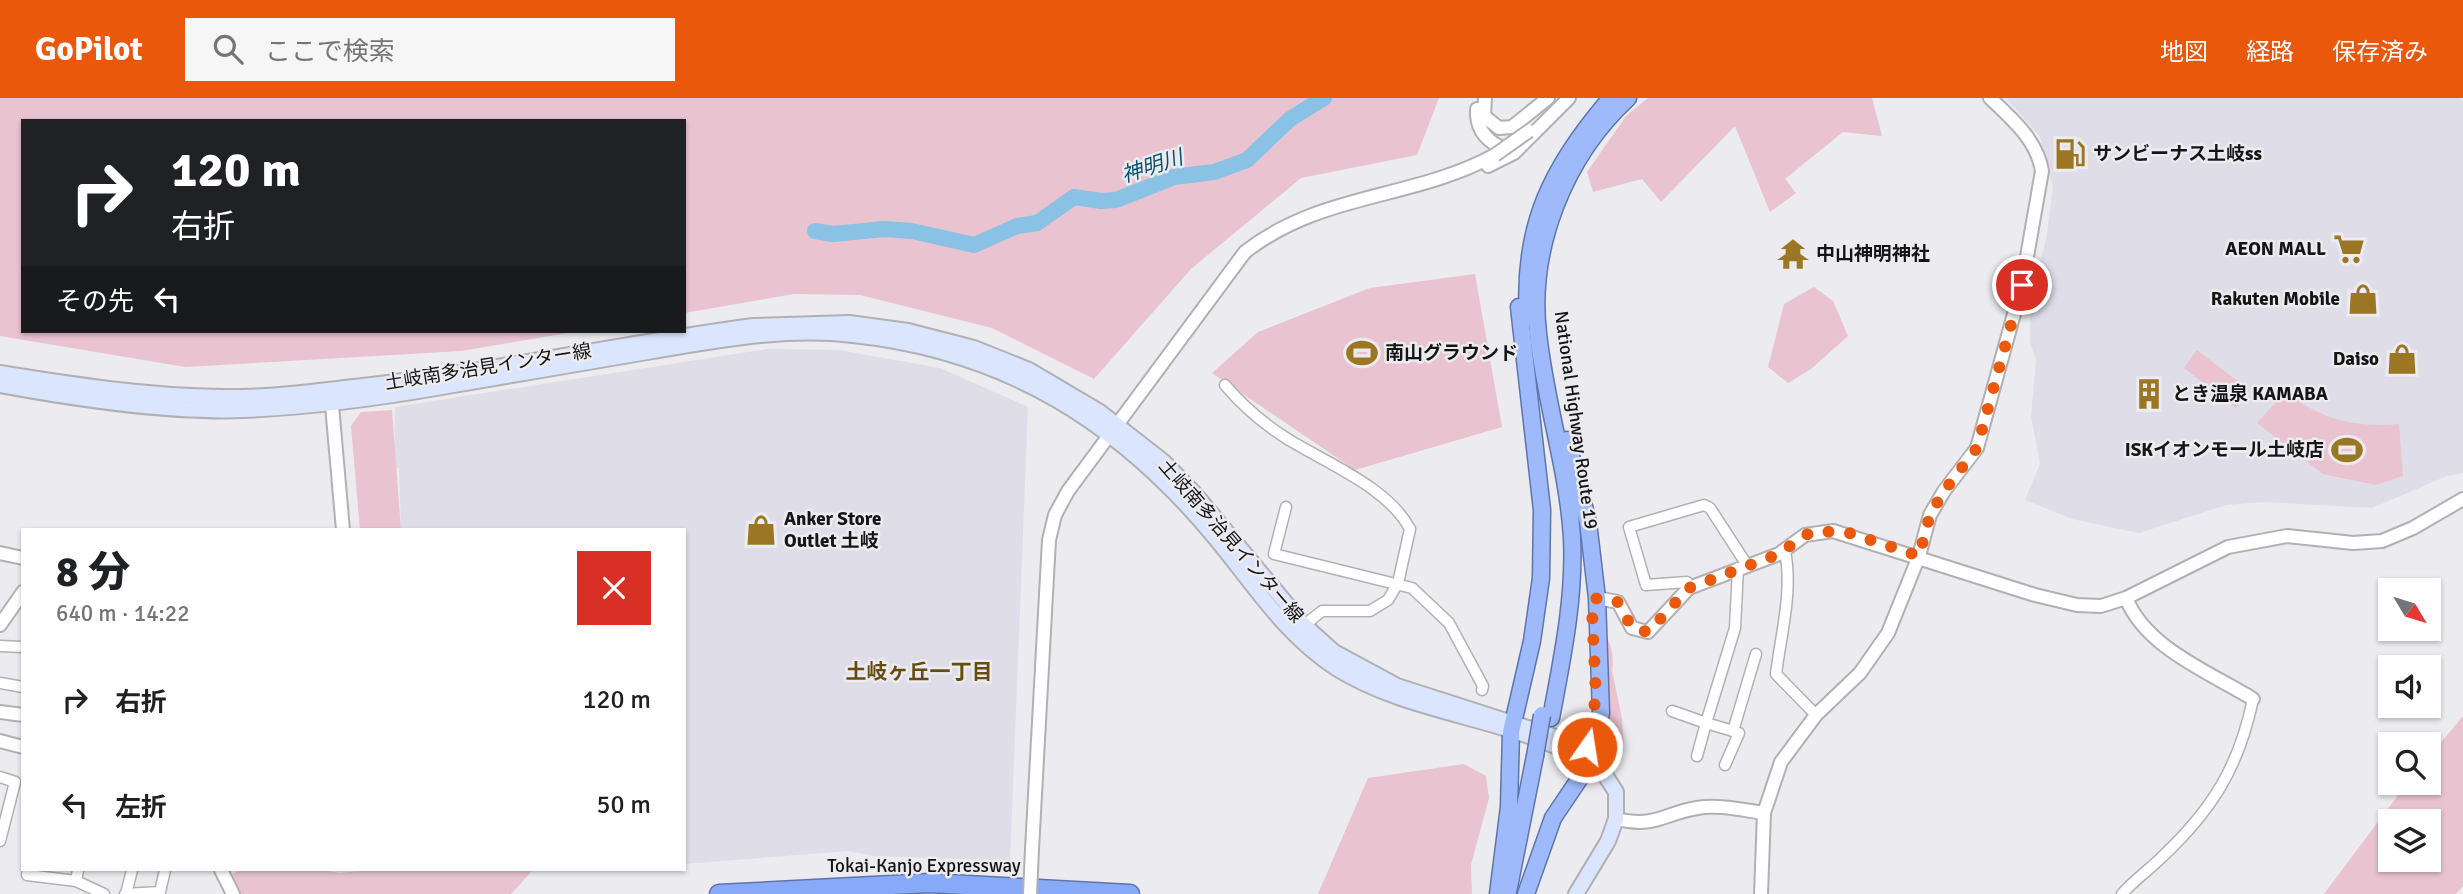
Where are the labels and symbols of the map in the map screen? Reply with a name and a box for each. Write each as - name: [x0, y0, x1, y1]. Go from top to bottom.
- fuel station icon: サンビーナス土岐ss: [2053, 137, 2087, 171]
- place label: サンビーナス土岐ss: [2093, 142, 2262, 166]
- water label: 神明川: [1118, 143, 1188, 188]
- supermarket icon: AEON MALL: [2332, 232, 2366, 266]
- temple icon: 中山神明神社: [1776, 237, 1810, 271]
- place label: AEON MALL: [2225, 237, 2326, 261]
- place label: 中山神明神社: [1816, 242, 1930, 266]
- pin: [1992, 255, 2052, 315]
- shop icon: Rakuten Mobile: [2346, 282, 2380, 316]
- place label: Rakuten Mobile: [2211, 287, 2340, 311]
- street label: National Highway Route 19: [1549, 309, 1603, 531]
- sports icon: 南山グラウンド: [1345, 336, 1379, 370]
- street label: 土岐南多治見インター線: [383, 339, 593, 395]
- place label: 南山グラウンド: [1385, 341, 1518, 365]
- shop icon: Daiso: [2385, 342, 2419, 376]
- place label: Daiso: [2333, 347, 2379, 371]
- building icon: とき温泉 KAMABA: [2132, 377, 2166, 411]
- place label: とき温泉 KAMABA: [2172, 382, 2328, 406]
- sports icon: ISKイオンモール土岐店: [2330, 433, 2364, 467]
- place label: ISKイオンモール土岐店: [2125, 438, 2324, 462]
- street label: 土岐南多治見インター線: [1153, 454, 1309, 628]
- place label: Anker Store Outlet 土岐: [784, 507, 881, 553]
- shop icon: Anker Store Outlet 土岐: [744, 513, 778, 547]
- north arrow: [2378, 578, 2441, 640]
- district label: 土岐ヶ丘一丁目: [846, 659, 993, 685]
- position arrow: [1550, 710, 1624, 784]
- street label: Tokai-Kanjo Expressway: [827, 854, 1021, 878]

